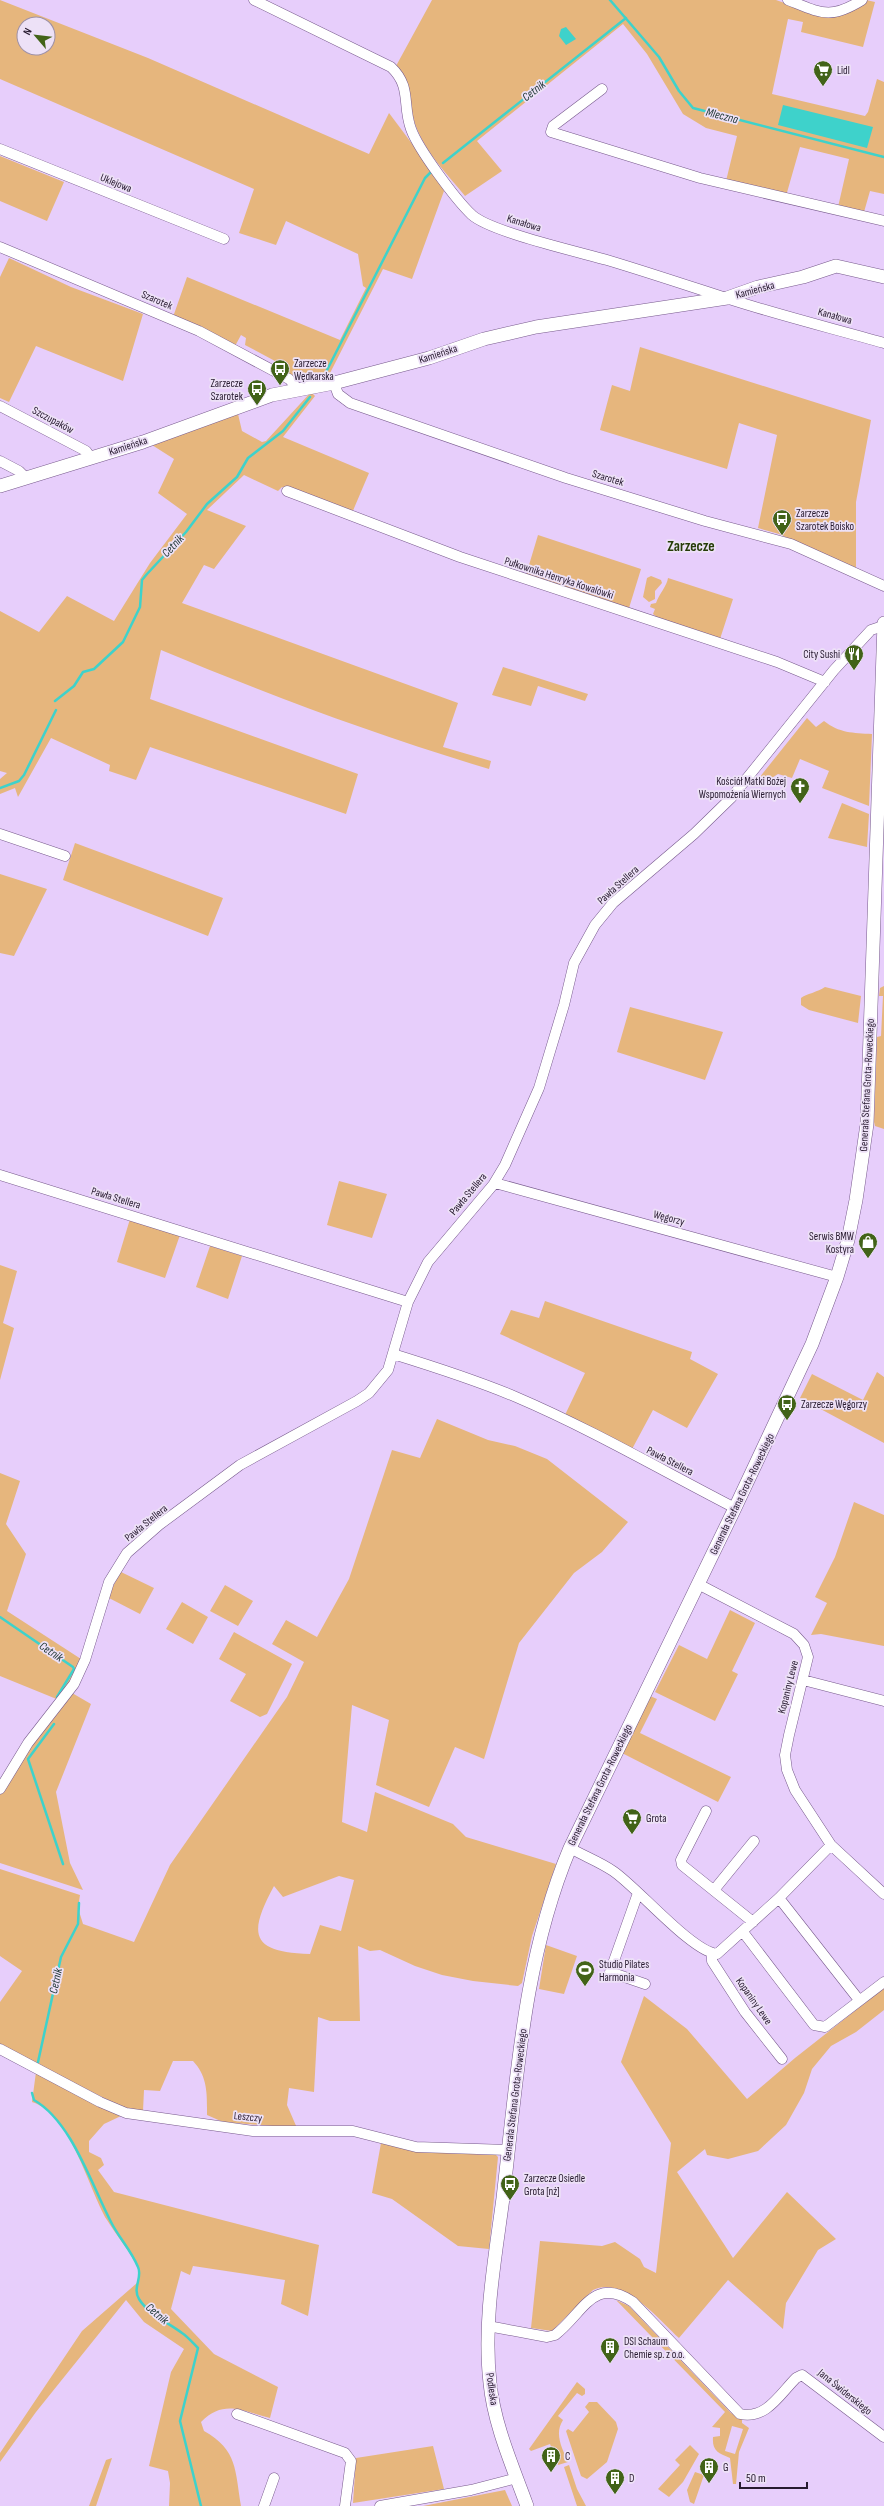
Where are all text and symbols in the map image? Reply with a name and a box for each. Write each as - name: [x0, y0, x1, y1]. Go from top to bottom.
- north arrow: [16, 16, 56, 56]
- text: N: [20, 26, 35, 37]
- supermarket icon: Lidl: [812, 59, 834, 87]
- place label: Lidl: [837, 64, 850, 77]
- water label: Cetnik: [519, 77, 549, 105]
- water label: Mleczna: [704, 105, 740, 127]
- street label: Uklejowa: [98, 171, 134, 195]
- street label: Kanałowa: [505, 212, 543, 234]
- street label: Kamieńska: [734, 279, 776, 301]
- street label: Szarotek: [140, 288, 175, 313]
- street label: Kanałowa: [816, 305, 854, 327]
- street label: Kamieńska: [417, 342, 459, 366]
- place label: Zarzecze Wędkarska: [294, 357, 334, 383]
- bus stop icon: Zarzecze Wędkarska: [269, 358, 291, 386]
- place label: Zarzecze Szarotek: [210, 377, 244, 403]
- bus stop icon: Zarzecze Szarotek: [246, 378, 268, 406]
- street label: Szczupaków: [30, 404, 76, 436]
- street label: Kamieńska: [107, 434, 149, 458]
- street label: Szarotek: [591, 467, 626, 489]
- place label: Zarzecze Szarotek Boisko: [796, 507, 855, 533]
- bus stop icon: Zarzecze Szarotek Boisko: [771, 508, 793, 536]
- water label: Cetnik: [159, 531, 188, 560]
- district label: Zarzecze: [667, 537, 715, 556]
- street label: Pułkownika Henryka Kowalówki: [503, 554, 615, 602]
- restaurant icon: City Sushi: [843, 643, 865, 671]
- place label: City Sushi: [803, 648, 840, 661]
- place label: Kościół Matki Bożej Wspomożenia Wiernych: [699, 775, 786, 801]
- church icon: Kościół Matki Bożej Wspomożenia Wiernych: [789, 776, 811, 804]
- street label: Pawła Stellera: [595, 863, 641, 907]
- street label: Generała Stefana Grota-Roweckiego: [857, 1018, 877, 1152]
- street label: Pawła Stellera: [447, 1170, 489, 1218]
- street label: Pawła Stellera: [90, 1184, 142, 1212]
- street label: Węgorzy: [652, 1208, 687, 1229]
- place label: Serwis BMW Kostyra: [809, 1230, 854, 1256]
- shop icon: Serwis BMW Kostyra: [857, 1231, 879, 1259]
- bus stop icon: Zarzecze Węgorzy: [776, 1393, 798, 1421]
- place label: Zarzecze Węgorzy: [801, 1398, 868, 1411]
- street label: Generała Stefana Grota-Roweckiego: [707, 1431, 777, 1557]
- street label: Pawła Stellera: [644, 1444, 696, 1478]
- street label: Pawła Stellera: [122, 1502, 170, 1544]
- water label: Cetnik: [36, 1639, 66, 1666]
- street label: Kopaniny Lewe: [775, 1659, 801, 1715]
- street label: Generała Stefana Grota-Roweckiego: [565, 1722, 635, 1848]
- supermarket icon: Grota: [621, 1807, 643, 1835]
- place label: Grota: [646, 1812, 667, 1825]
- place label: Studio Pilates Harmonia: [599, 1958, 649, 1984]
- sports icon: Studio Pilates Harmonia: [574, 1959, 596, 1987]
- water label: Cetnik: [46, 1966, 66, 1995]
- street label: Kopaniny Lewe: [733, 1975, 775, 2027]
- street label: Generała Stefana Grota-Roweckiego: [500, 2028, 530, 2162]
- street label: Leszczy: [233, 2109, 264, 2125]
- place label: Zarzecze Osiedle Grota [nż]: [524, 2172, 585, 2198]
- bus stop icon: Zarzecze Osiedle Grota [nż]: [499, 2173, 521, 2201]
- water label: Cetnik: [142, 2300, 172, 2328]
- place label: DSI Schaum Chemie sp. z o.o.: [624, 2335, 685, 2361]
- building icon: DSI Schaum Chemie sp. z o.o.: [599, 2336, 621, 2364]
- street label: Jana Świderskiego: [815, 2366, 875, 2418]
- street label: Podleska: [483, 2372, 501, 2406]
- building icon: C: [540, 2445, 562, 2473]
- place label: C: [565, 2450, 570, 2463]
- building icon: G: [698, 2456, 720, 2484]
- place label: G: [723, 2461, 729, 2474]
- scale bar: [740, 2464, 807, 2490]
- building icon: D: [604, 2467, 626, 2495]
- text: 50 m: [746, 2471, 766, 2486]
- place label: D: [629, 2472, 634, 2485]

